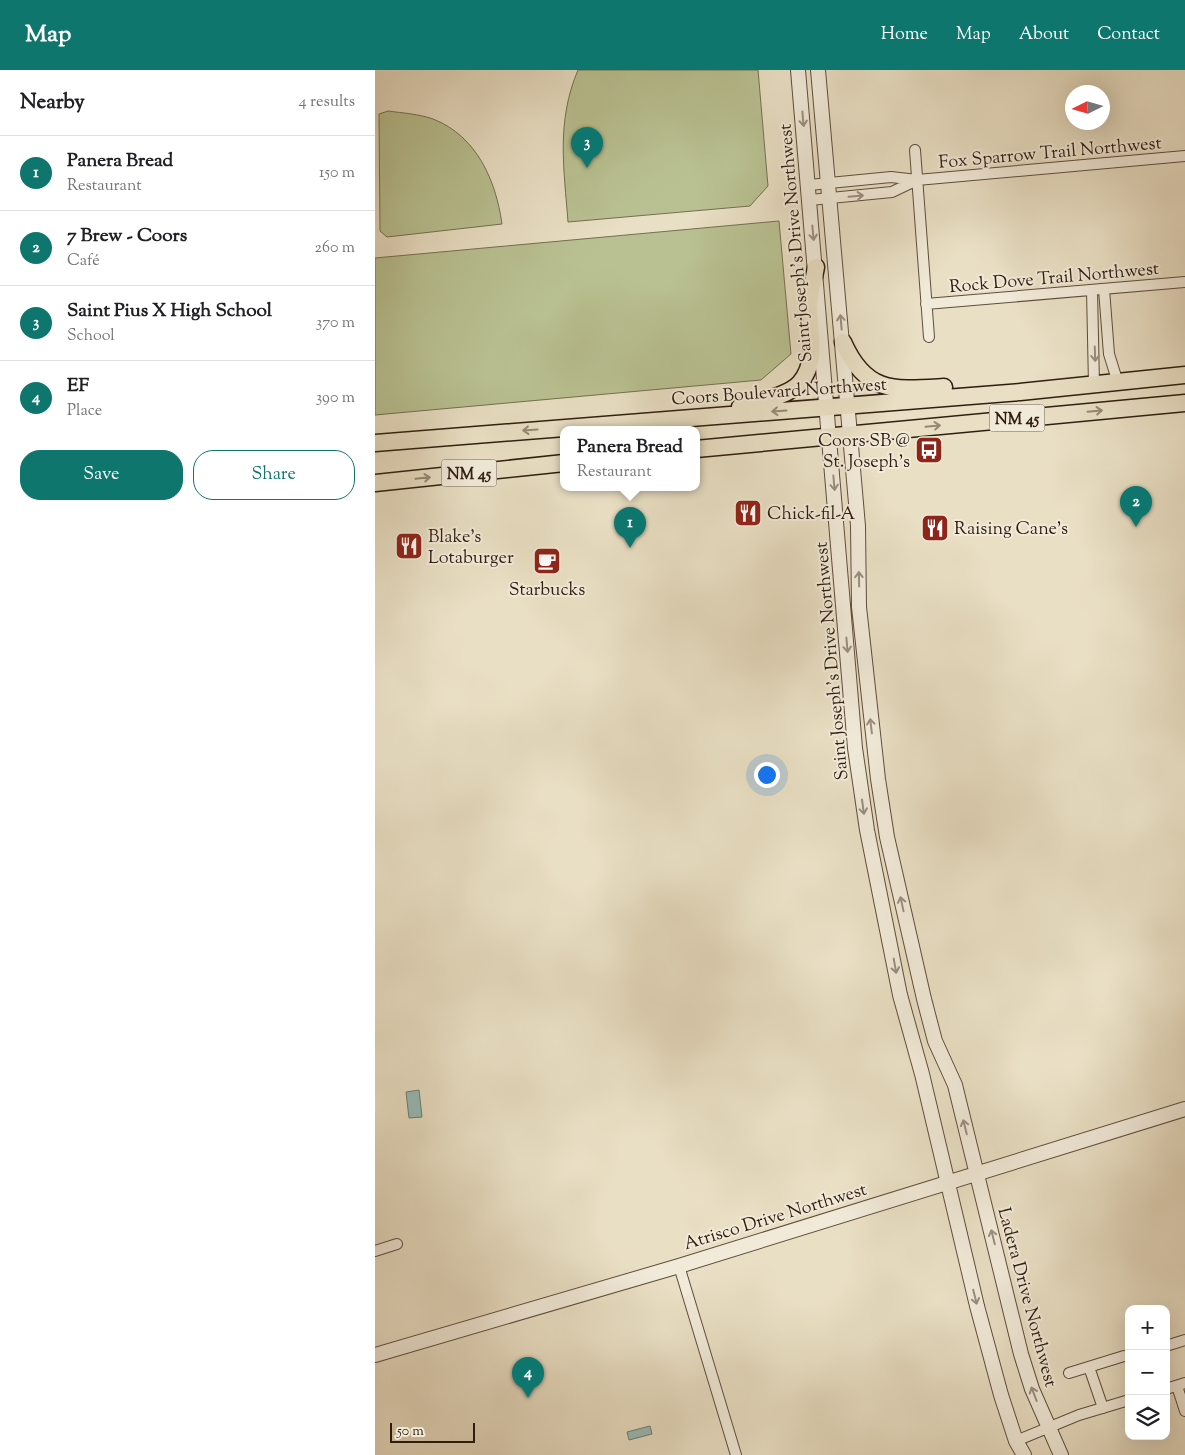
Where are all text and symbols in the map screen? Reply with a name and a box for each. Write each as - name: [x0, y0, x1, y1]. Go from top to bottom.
- text: Map: [25, 18, 71, 52]
- text: Home: [881, 22, 928, 48]
- text: Map: [956, 22, 991, 48]
- text: About: [1019, 22, 1069, 48]
- text: Contact: [1097, 22, 1160, 48]
- north arrow: [1065, 85, 1110, 130]
- text: Nearby: [20, 88, 85, 118]
- text: 4 results: [299, 91, 355, 114]
- one-way arrow: [798, 110, 808, 126]
- street label: Saint Joseph's Drive Northwest: [774, 122, 820, 363]
- pin: 3: [571, 127, 603, 168]
- street label: Fox Sparrow Trail Northwest: [938, 131, 1163, 177]
- text: Panera Bread: [67, 148, 173, 175]
- text: 1: [33, 162, 39, 185]
- text: 150 m: [319, 162, 355, 185]
- text: Restaurant: [67, 175, 142, 198]
- one-way arrow: [847, 191, 863, 200]
- text: 7 Brew - Coors: [67, 223, 187, 250]
- one-way arrow: [808, 225, 818, 241]
- text: 2: [32, 237, 40, 260]
- text: 260 m: [314, 237, 355, 260]
- text: Café: [67, 250, 100, 273]
- street label: Rock Dove Trail Northwest: [948, 257, 1160, 301]
- text: Saint Pius X High School: [67, 298, 272, 325]
- text: 3: [33, 312, 39, 335]
- text: 370 m: [316, 312, 355, 335]
- one-way arrow: [836, 315, 846, 331]
- text: School: [67, 325, 115, 348]
- one-way arrow: [1090, 345, 1099, 361]
- street label: Coors Boulevard Northwest: [671, 372, 888, 413]
- text: EF: [67, 373, 89, 400]
- text: 4: [32, 387, 40, 410]
- text: 390 m: [316, 387, 355, 410]
- text: Place: [67, 400, 102, 423]
- road number: NM 45: [989, 404, 1045, 432]
- one-way arrow: [772, 406, 788, 416]
- one-way arrow: [1087, 406, 1103, 416]
- one-way arrow: [925, 421, 941, 430]
- one-way arrow: [522, 426, 538, 435]
- popup: [560, 426, 700, 491]
- place label: Coors SB @ St. Joseph's: [818, 429, 910, 476]
- text: Panera Bread: [577, 434, 683, 461]
- bus stop icon: Coors SB @ St. Joseph's: [914, 435, 944, 465]
- button: Save: [20, 450, 183, 500]
- button: Share: [193, 450, 355, 500]
- road number: NM 45: [441, 459, 497, 486]
- text: Restaurant: [577, 461, 652, 484]
- one-way arrow: [415, 473, 431, 482]
- one-way arrow: [829, 475, 839, 491]
- pin: 2: [1120, 486, 1152, 527]
- restaurant icon: Chick-fil-A: [733, 498, 763, 528]
- place label: Chick-fil-A: [767, 502, 856, 528]
- pin: 1: [614, 507, 646, 548]
- restaurant icon: Raising Cane's: [920, 513, 950, 543]
- place label: Raising Cane's: [954, 517, 1068, 543]
- place label: Blake's Lotaburger: [428, 525, 514, 572]
- restaurant icon: Blake's Lotaburger: [394, 531, 424, 561]
- street label: Saint Joseph's Drive Northwest: [810, 540, 856, 781]
- cafe icon: Starbucks: [532, 546, 562, 576]
- one-way arrow: [854, 571, 864, 587]
- place label: Starbucks: [509, 578, 585, 604]
- one-way arrow: [842, 637, 851, 653]
- one-way arrow: [866, 719, 876, 735]
- your location: [754, 762, 780, 788]
- one-way arrow: [859, 798, 869, 814]
- one-way arrow: [896, 896, 906, 912]
- one-way arrow: [890, 958, 900, 974]
- one-way arrow: [960, 1119, 969, 1135]
- street label: Atrisco Drive Northwest: [681, 1178, 870, 1258]
- street label: Ladera Drive Northwest: [990, 1205, 1063, 1390]
- one-way arrow: [988, 1230, 997, 1246]
- one-way arrow: [971, 1289, 980, 1305]
- map controls: [1125, 1305, 1170, 1440]
- button: +: [1125, 1305, 1170, 1350]
- button: −: [1125, 1350, 1170, 1395]
- pin: 4: [512, 1357, 544, 1398]
- one-way arrow: [1029, 1387, 1038, 1403]
- button: layers: [1125, 1395, 1170, 1440]
- scale bar: [390, 1420, 475, 1443]
- text: 50 m: [397, 1422, 424, 1442]

